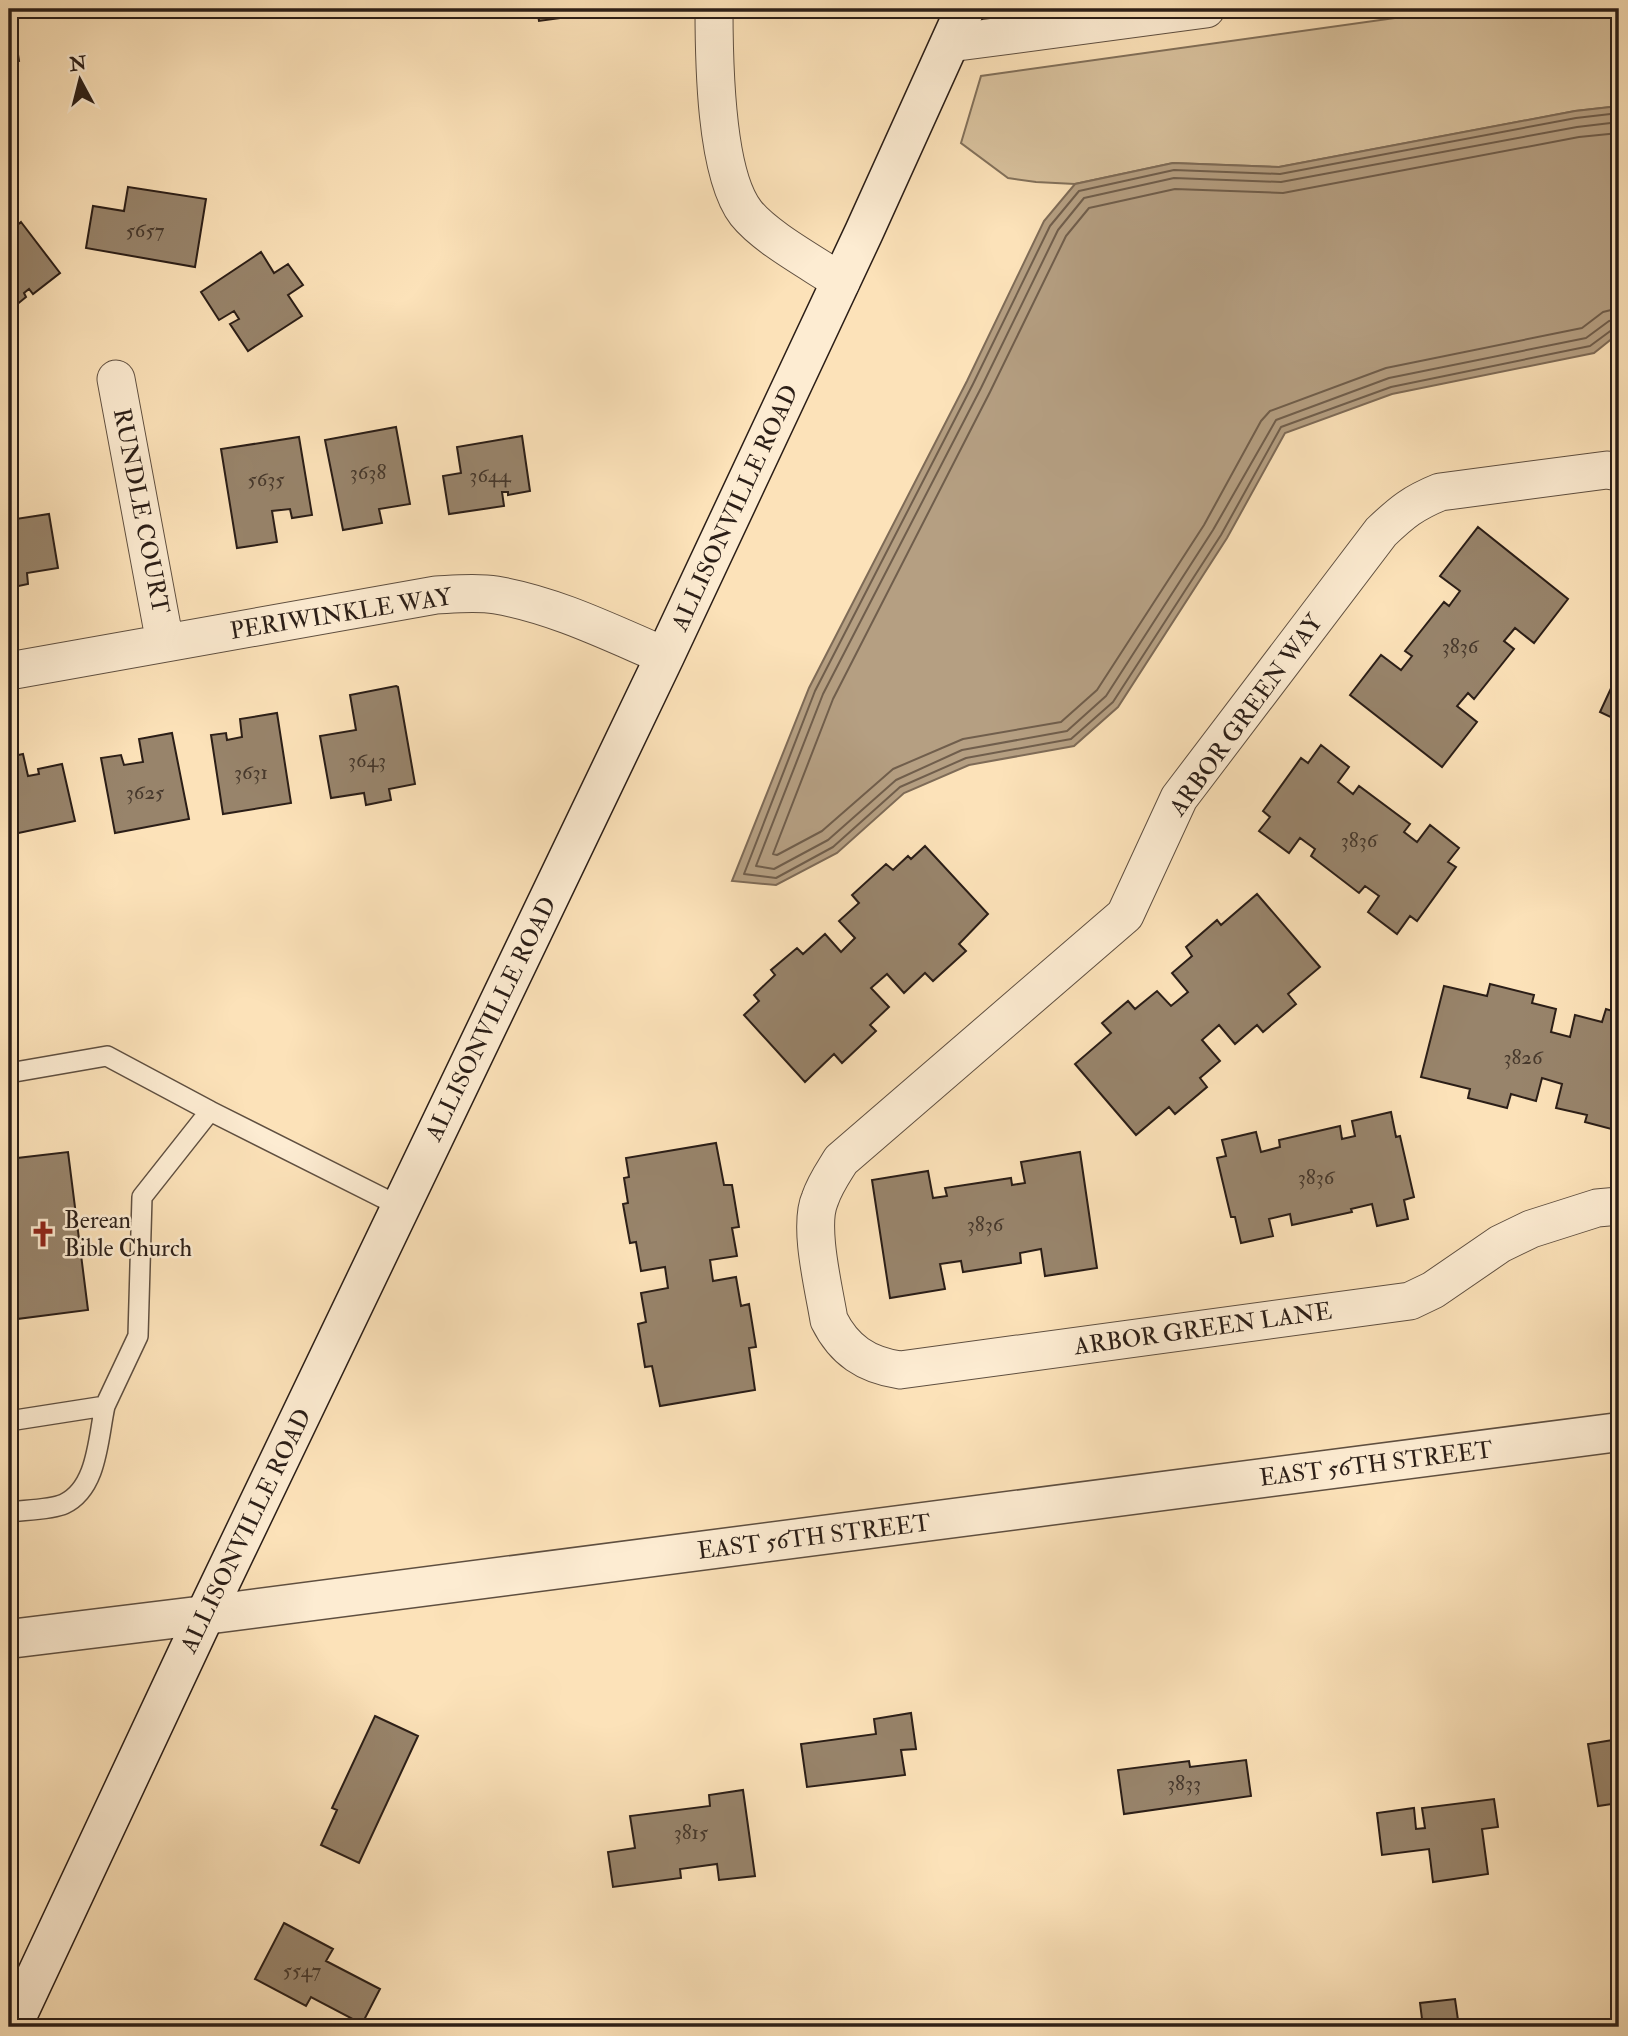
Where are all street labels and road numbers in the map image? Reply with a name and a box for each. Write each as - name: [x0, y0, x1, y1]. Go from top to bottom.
- street label: ALLISONVILLE ROAD: [664, 380, 806, 637]
- street label: RUNDLE COURT: [106, 406, 176, 617]
- street label: PERIWINKLE WAY: [228, 581, 455, 647]
- street label: ARBOR GREEN WAY: [1162, 608, 1330, 823]
- street label: ALLISONVILLE ROAD: [418, 892, 564, 1147]
- street label: ARBOR GREEN LANE: [1071, 1296, 1334, 1363]
- street label: ALLISONVILLE ROAD: [173, 1404, 319, 1659]
- street label: EAST 56TH STREET: [1258, 1434, 1494, 1494]
- street label: EAST 56TH STREET: [696, 1507, 932, 1567]

